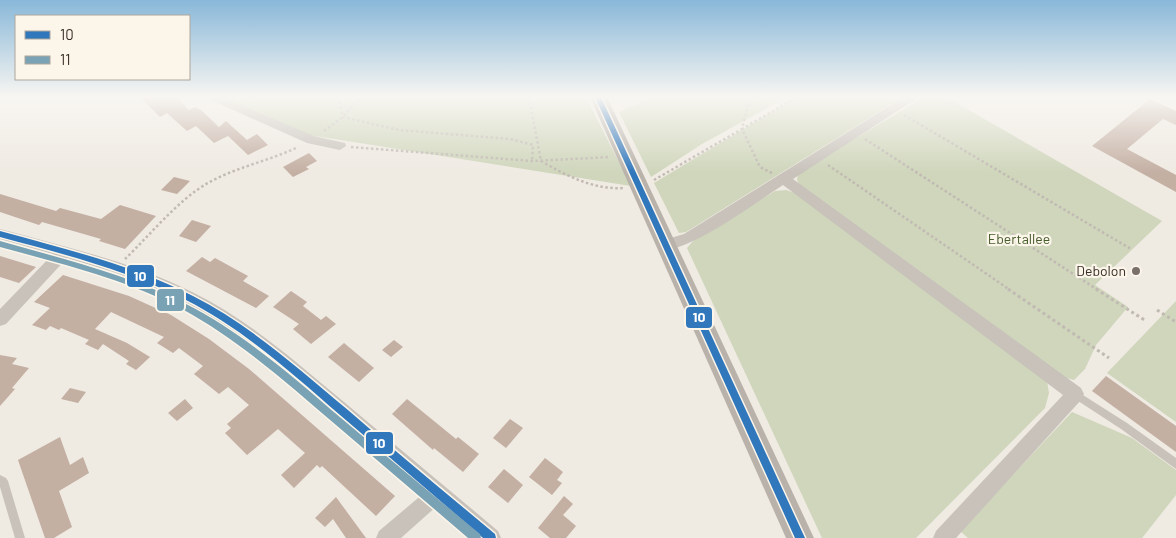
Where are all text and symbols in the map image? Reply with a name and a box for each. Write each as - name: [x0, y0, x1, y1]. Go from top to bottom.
- legend: [15, 15, 190, 80]
- text: 10: [60, 25, 74, 43]
- text: 11: [60, 50, 71, 68]
- park label: Ebertallee: [988, 230, 1050, 247]
- place label: Debolon: [1076, 262, 1126, 279]
- line badge: 10: [126, 264, 155, 288]
- marker: Debolon: [1130, 265, 1142, 277]
- text: 10: [134, 267, 146, 284]
- line badge: 11: [156, 288, 185, 312]
- text: 11: [165, 291, 175, 308]
- line badge: 10: [685, 306, 713, 329]
- text: 10: [693, 308, 705, 325]
- line badge: 10: [365, 431, 394, 455]
- text: 10: [373, 434, 385, 451]

